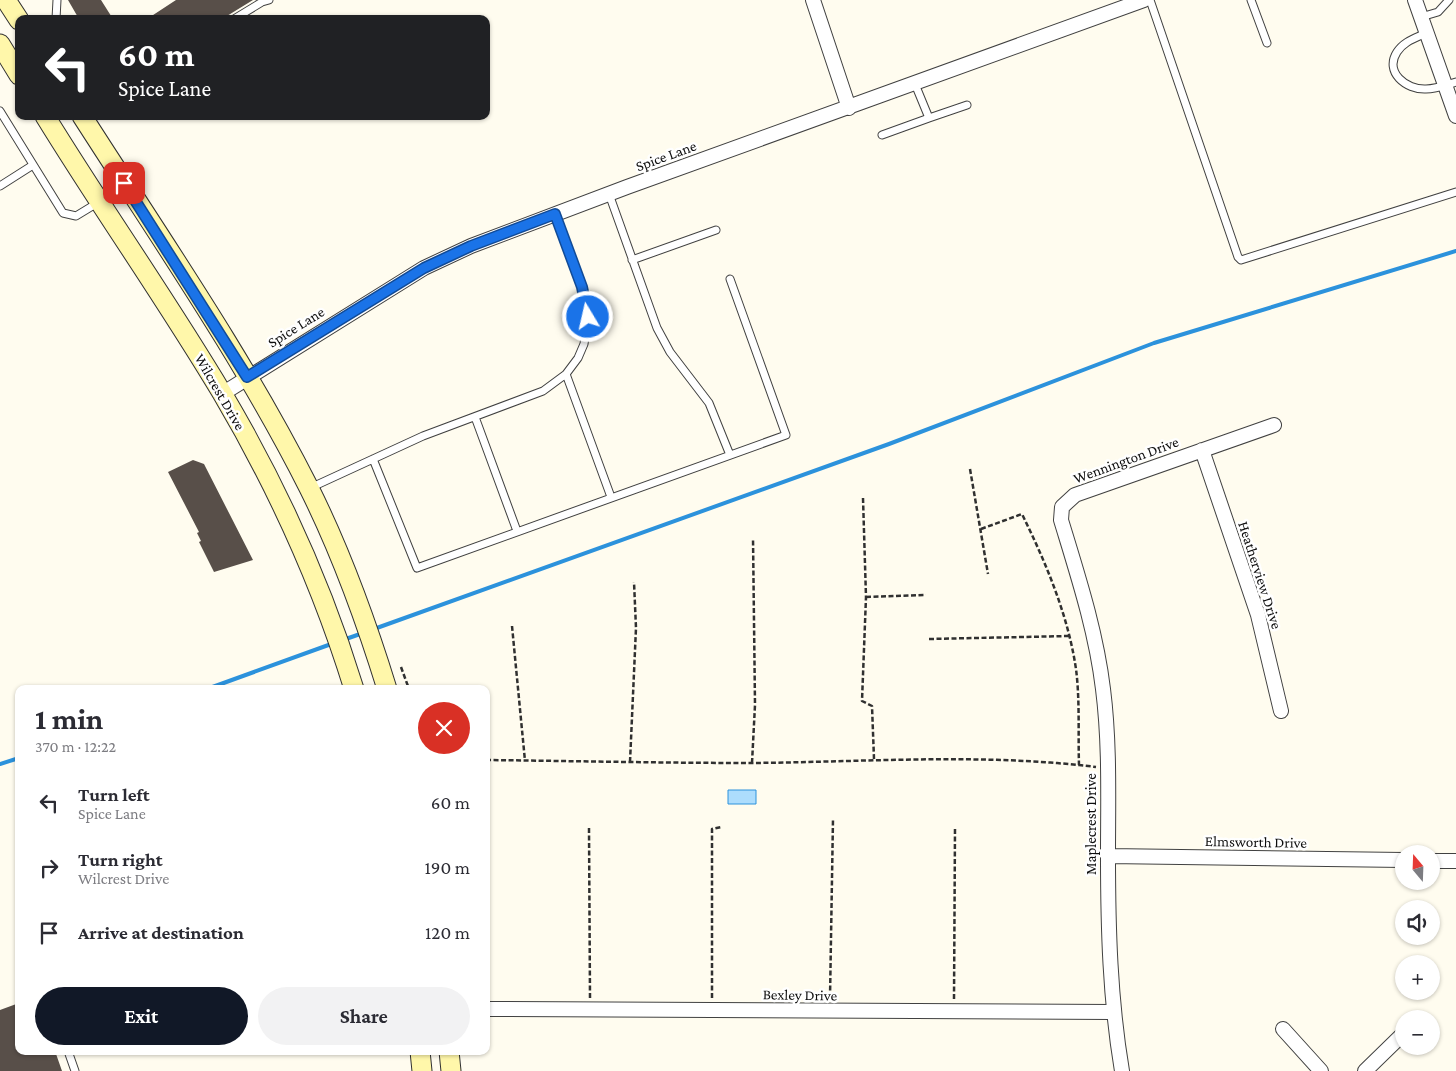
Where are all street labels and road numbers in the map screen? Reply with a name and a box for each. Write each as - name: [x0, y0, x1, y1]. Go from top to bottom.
- street label: Spice Lane: [633, 137, 699, 175]
- street label: Spice Lane: [265, 303, 328, 351]
- street label: Wilcrest Drive: [192, 351, 249, 433]
- street label: Wennington Drive: [1071, 433, 1182, 487]
- street label: Heatherview Drive: [1235, 519, 1285, 631]
- street label: Maplecrest Drive: [1083, 773, 1100, 875]
- street label: Elmsworth Drive: [1205, 833, 1308, 851]
- street label: Bexley Drive: [763, 986, 838, 1005]

